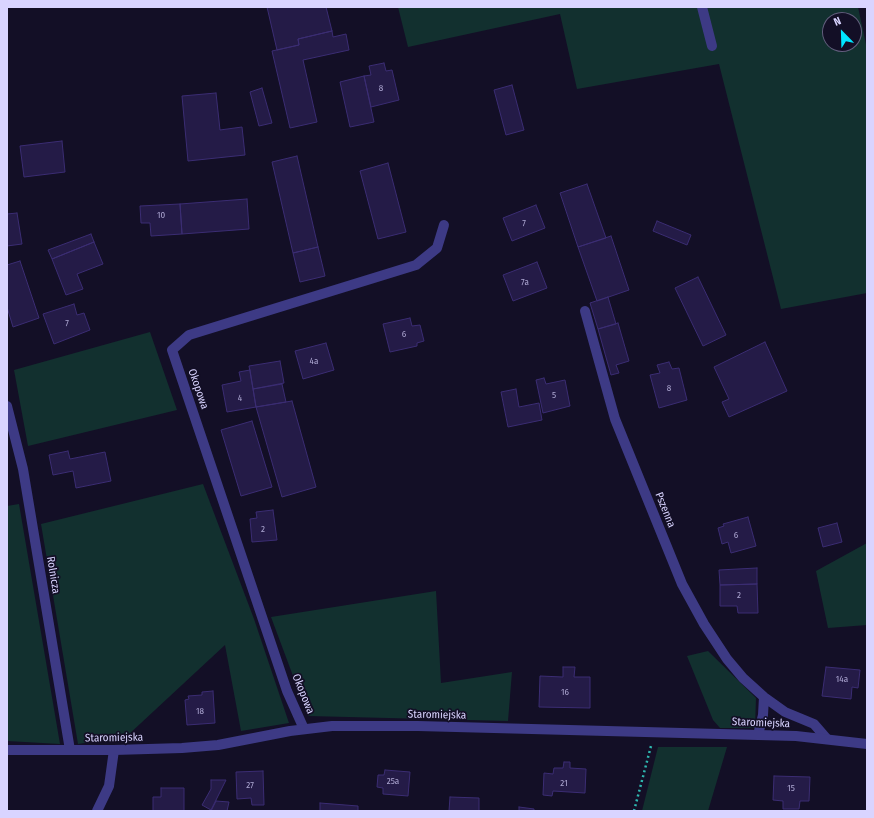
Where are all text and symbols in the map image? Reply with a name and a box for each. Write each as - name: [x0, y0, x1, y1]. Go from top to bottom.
- north arrow: [822, 12, 862, 52]
- text: N: [832, 14, 843, 29]
- house number: 8: [379, 83, 383, 93]
- house number: 10: [157, 210, 165, 220]
- house number: 7: [522, 218, 526, 228]
- house number: 7a: [521, 277, 529, 287]
- house number: 7: [65, 318, 69, 328]
- house number: 6: [402, 329, 406, 339]
- house number: 4a: [310, 356, 318, 366]
- street label: Okopowa: [185, 367, 211, 411]
- house number: 8: [667, 383, 671, 393]
- house number: 5: [552, 390, 556, 400]
- house number: 4: [238, 393, 242, 403]
- street label: Pszenna: [652, 490, 678, 530]
- house number: 2: [261, 524, 265, 534]
- house number: 6: [734, 530, 738, 540]
- street label: Rolnicza: [44, 555, 62, 595]
- house number: 2: [737, 590, 741, 600]
- street label: Okopowa: [289, 672, 317, 716]
- house number: 14a: [836, 674, 848, 684]
- house number: 16: [561, 687, 569, 697]
- house number: 18: [196, 706, 204, 716]
- street label: Staromiejska: [408, 708, 466, 722]
- street label: Staromiejska: [732, 715, 790, 731]
- street label: Staromiejska: [85, 731, 143, 745]
- house number: 25a: [387, 776, 399, 786]
- house number: 21: [560, 778, 568, 788]
- house number: 27: [246, 780, 254, 790]
- house number: 15: [787, 783, 795, 793]

